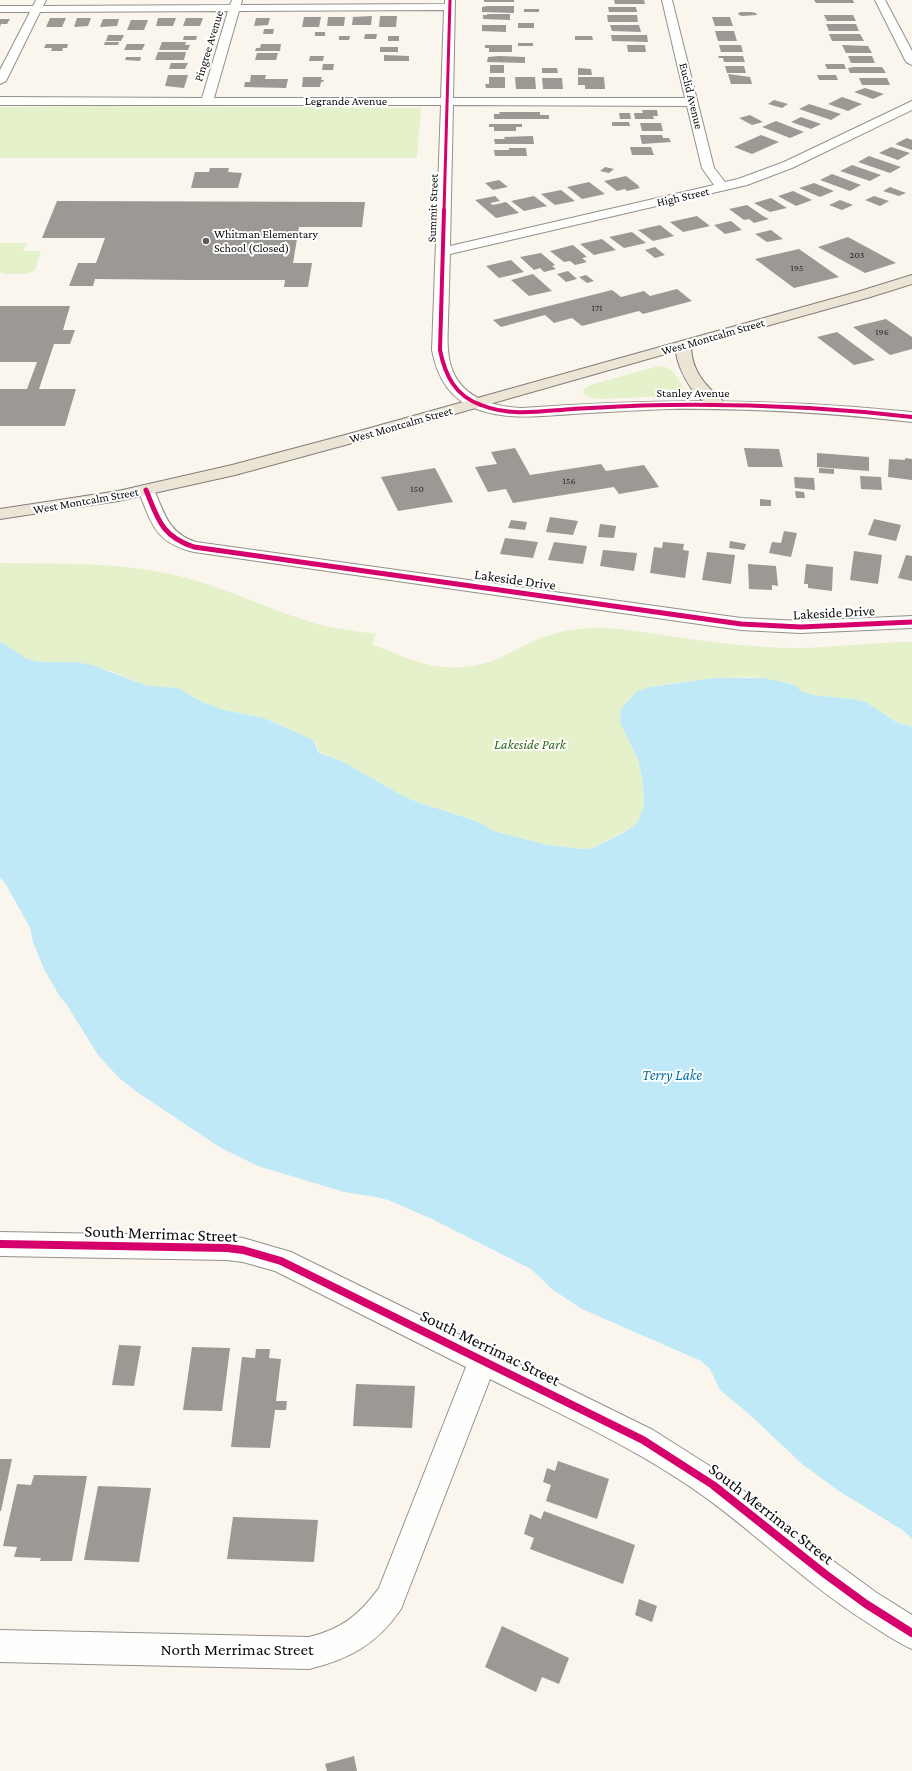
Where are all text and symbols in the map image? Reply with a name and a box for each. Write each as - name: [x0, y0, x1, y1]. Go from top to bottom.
- street label: Pingree Avenue: [191, 9, 227, 83]
- street label: Euclid Avenue: [676, 61, 706, 131]
- street label: Legrande Avenue: [305, 94, 387, 108]
- street label: Summit Street: [425, 173, 441, 243]
- street label: High Street: [655, 184, 711, 210]
- place label: Whitman Elementary School (Closed): [214, 227, 318, 255]
- marker: Whitman Elementary School (Closed): [201, 236, 211, 246]
- house number: 203: [849, 249, 865, 261]
- house number: 195: [790, 262, 804, 274]
- house number: 171: [591, 302, 603, 314]
- street label: West Montcalm Street: [660, 315, 766, 359]
- house number: 196: [875, 326, 889, 338]
- street label: Stanley Avenue: [656, 386, 730, 400]
- street label: West Montcalm Street: [348, 403, 454, 447]
- house number: 156: [562, 475, 576, 487]
- house number: 150: [410, 483, 424, 495]
- street label: West Montcalm Street: [32, 485, 140, 517]
- street label: Lakeside Drive: [473, 566, 557, 594]
- street label: Lakeside Drive: [793, 602, 875, 624]
- park label: Lakeside Park: [494, 737, 566, 753]
- water label: Terry Lake: [642, 1066, 702, 1084]
- street label: South Merrimac Street: [84, 1221, 238, 1247]
- street label: South Merrimac Street: [417, 1305, 563, 1391]
- street label: South Merrimac Street: [704, 1459, 838, 1569]
- street label: North Merrimac Street: [160, 1640, 314, 1660]

